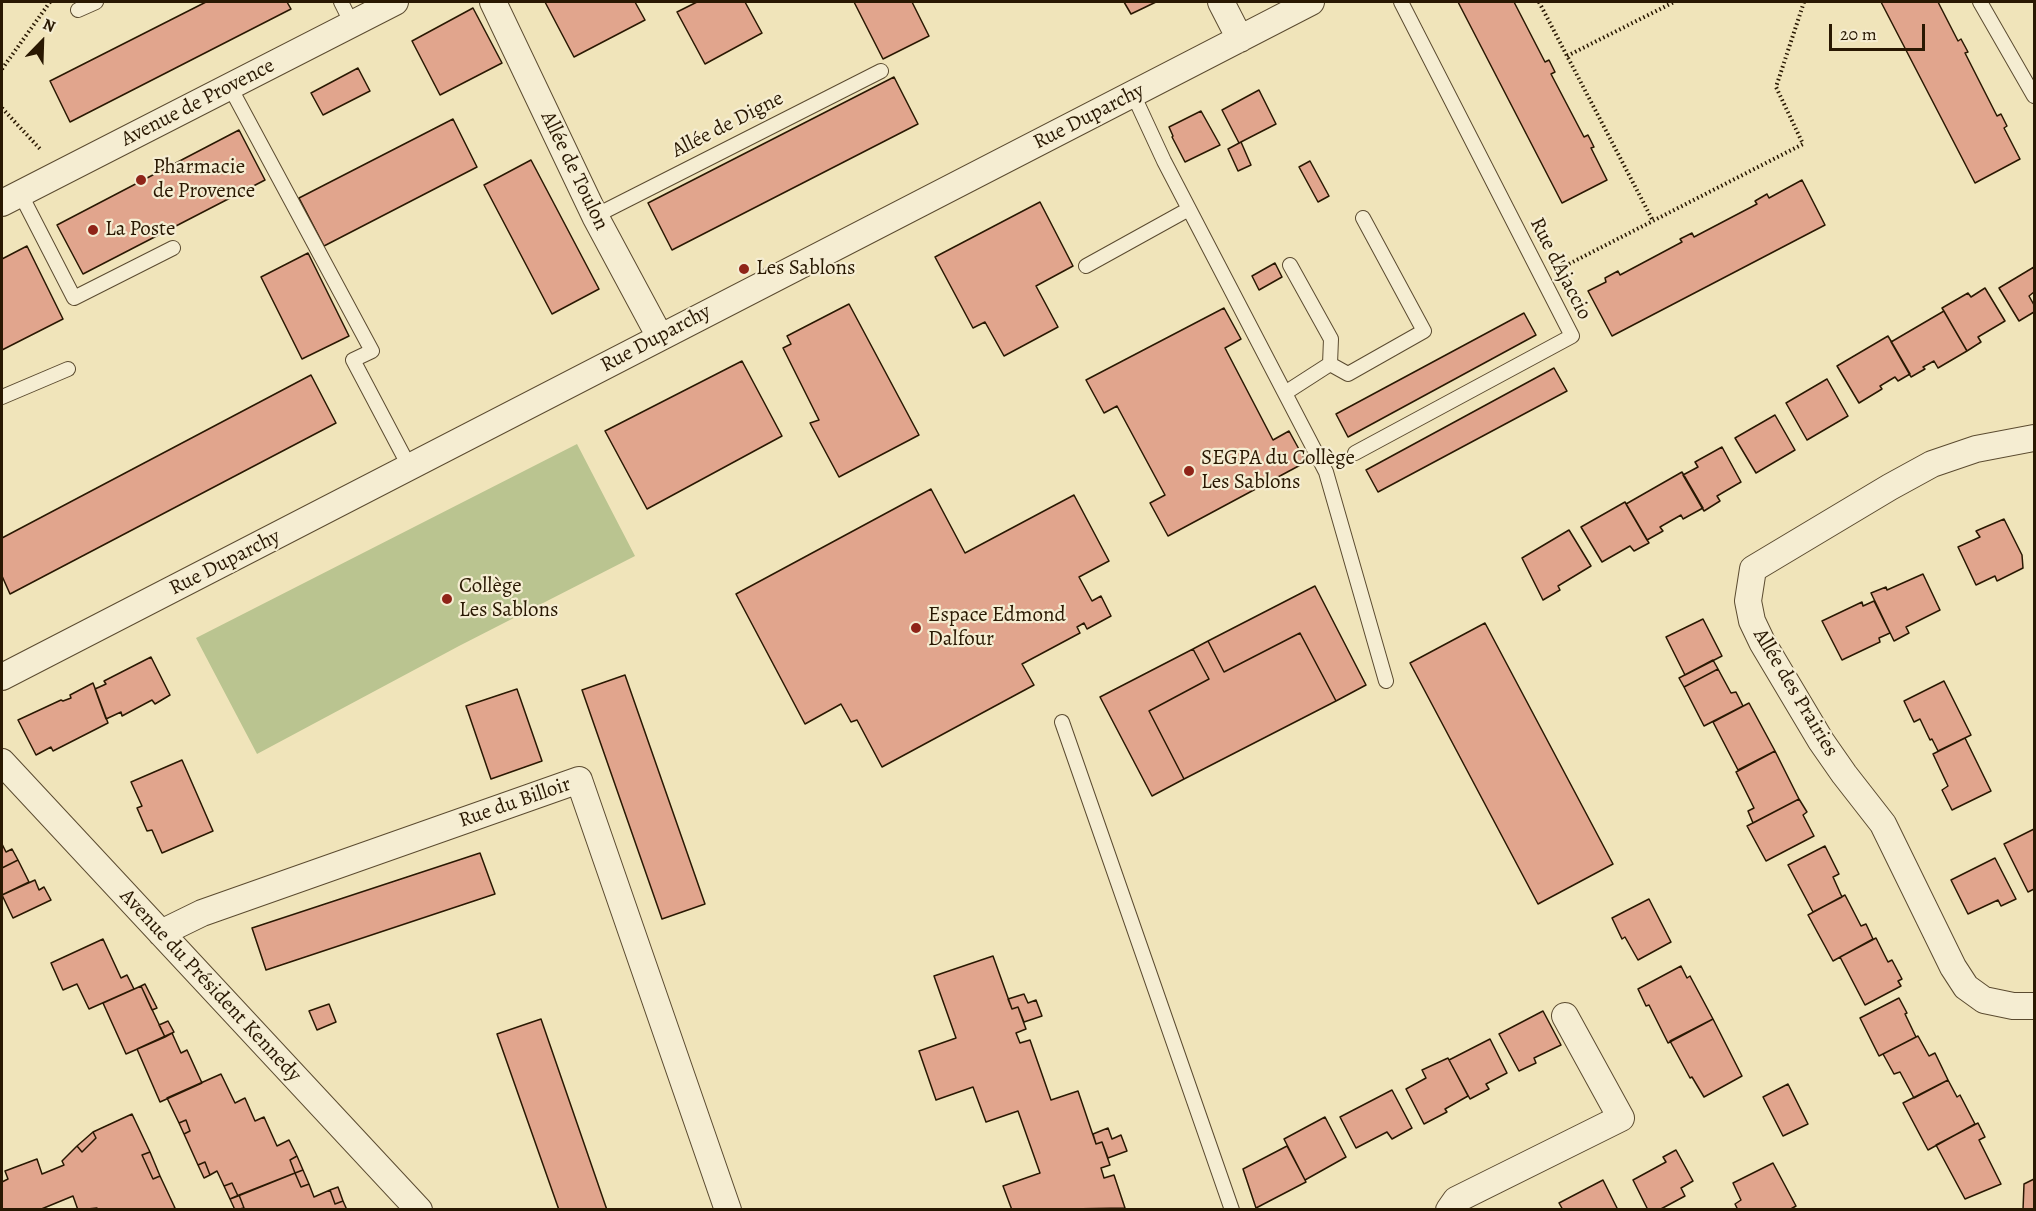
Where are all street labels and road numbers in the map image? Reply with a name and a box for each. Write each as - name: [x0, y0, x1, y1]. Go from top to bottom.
- street label: Avenue de Provence: [117, 53, 279, 153]
- street label: Rue Duparchy: [1029, 78, 1149, 156]
- street label: Allée de Digne: [668, 86, 788, 164]
- street label: Allée de Toulon: [534, 107, 614, 235]
- street label: Rue d'Ajaccio: [1524, 214, 1596, 324]
- street label: Rue Duparchy: [597, 299, 715, 379]
- street label: Rue Duparchy: [165, 524, 285, 602]
- street label: Allée des Prairies: [1747, 624, 1843, 762]
- street label: Rue du Billoir: [456, 772, 574, 834]
- street label: Avenue du Président Kennedy: [114, 884, 306, 1088]

